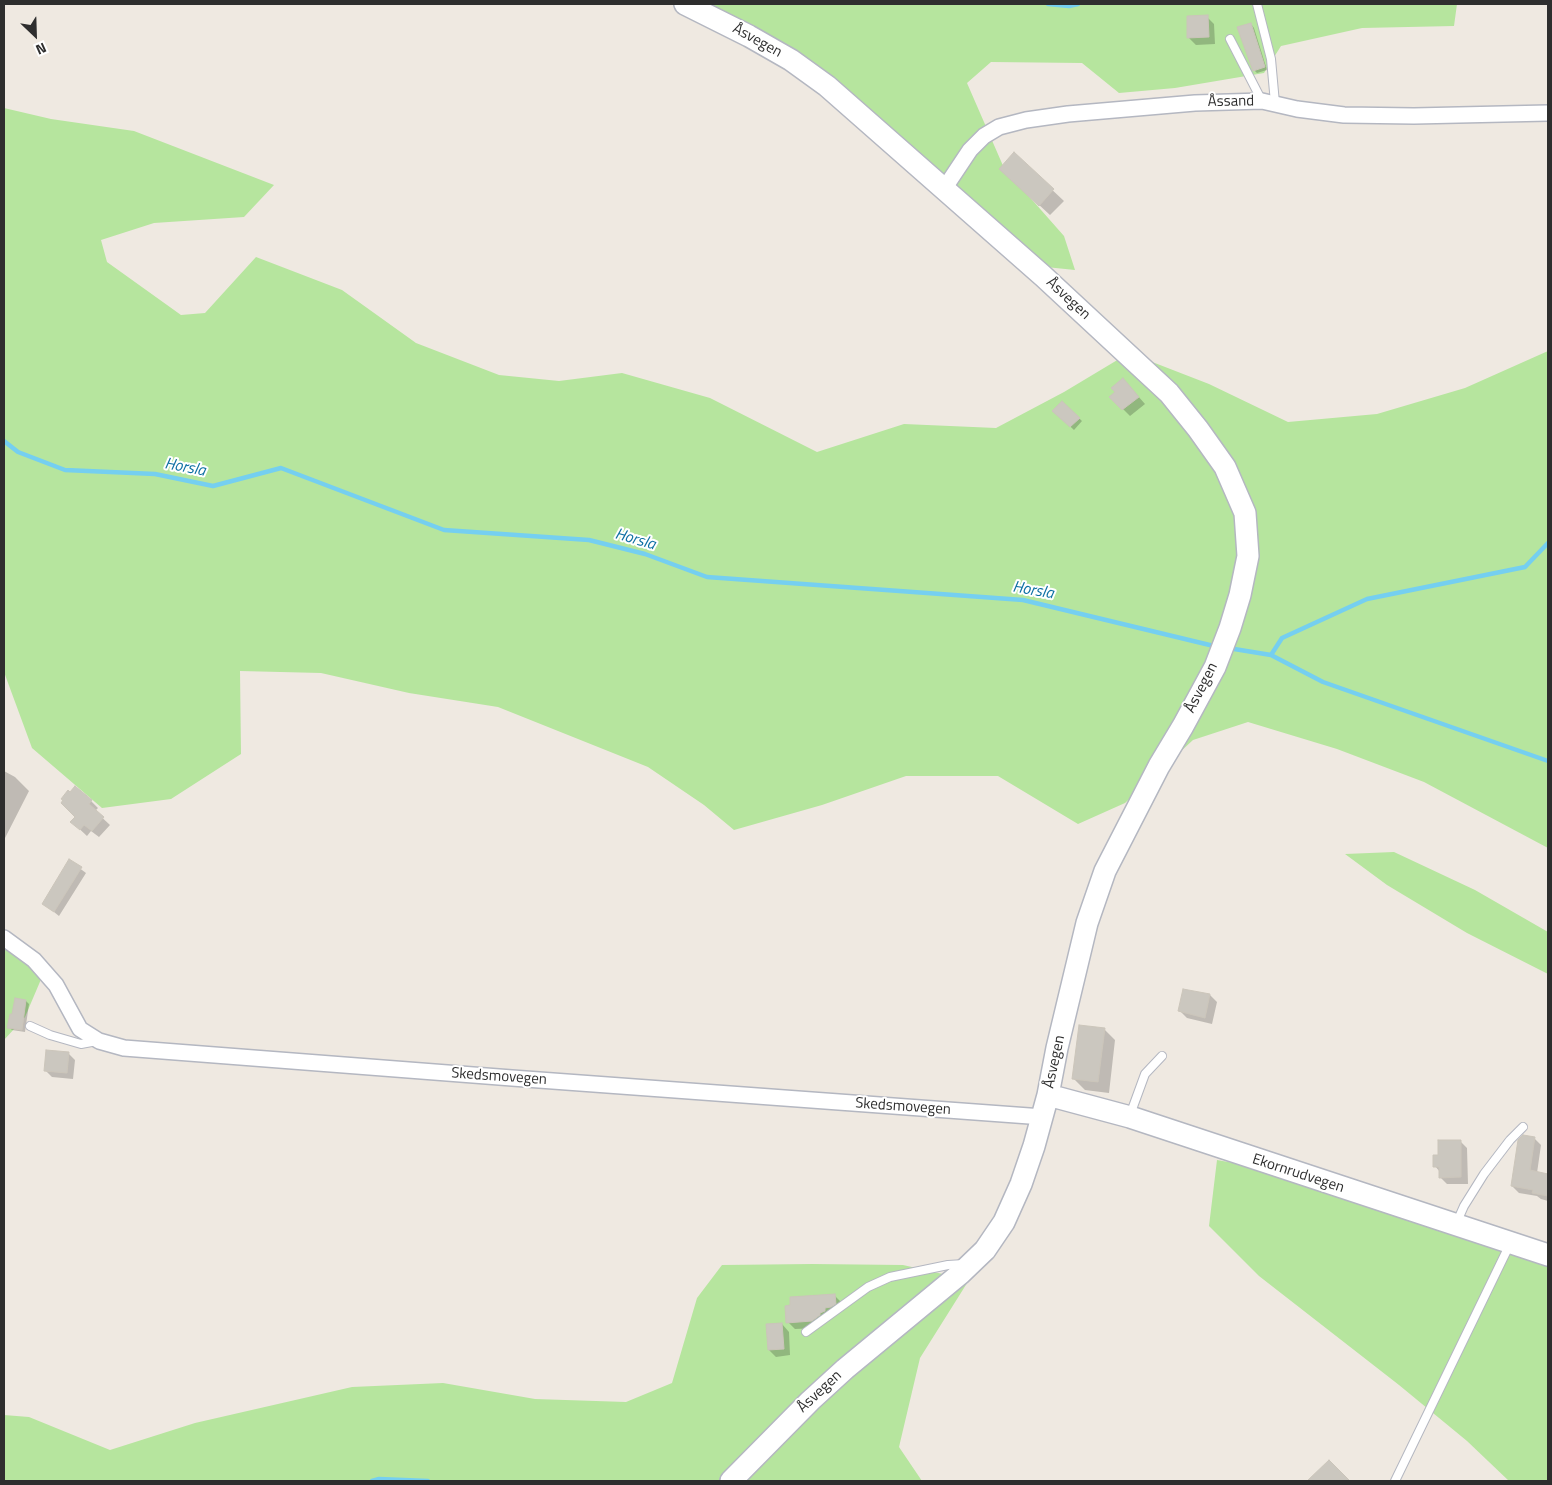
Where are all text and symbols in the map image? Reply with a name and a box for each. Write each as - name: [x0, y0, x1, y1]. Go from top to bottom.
- north arrow: [10, 10, 60, 60]
- street label: Åsvegen: [729, 20, 785, 62]
- text: N: [33, 38, 50, 61]
- street label: Åssand: [1208, 93, 1254, 111]
- street label: Åsvegen: [1042, 274, 1094, 324]
- water label: Horsla: [163, 455, 207, 481]
- water label: Horsla: [613, 525, 657, 555]
- water label: Horsla: [1011, 578, 1055, 604]
- street label: Åsvegen: [1182, 660, 1222, 716]
- street label: Åsvegen: [1041, 1034, 1069, 1090]
- street label: Skedsmovegen: [451, 1065, 547, 1089]
- street label: Skedsmovegen: [855, 1095, 951, 1119]
- street label: Ekornrudvegen: [1250, 1151, 1346, 1197]
- street label: Åsvegen: [794, 1367, 846, 1417]

